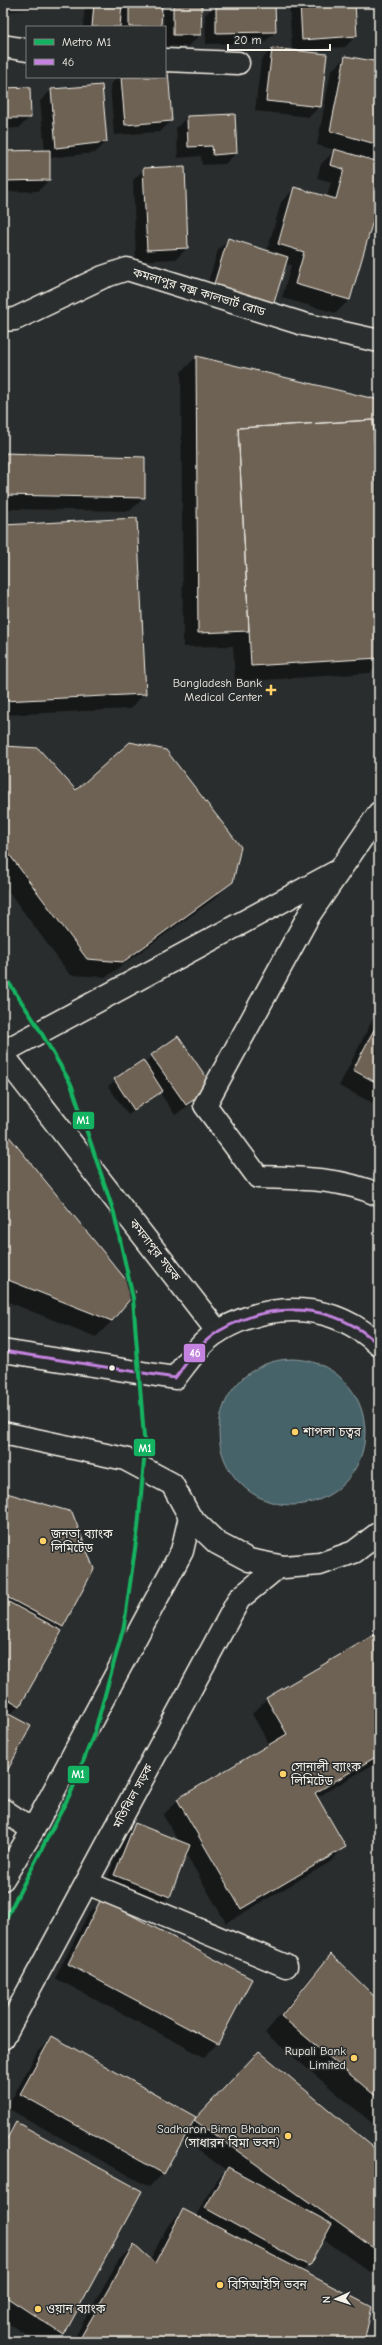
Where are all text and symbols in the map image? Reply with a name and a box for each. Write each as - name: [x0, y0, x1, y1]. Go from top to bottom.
- legend: [26, 26, 166, 78]
- scale bar: [228, 26, 330, 52]
- text: 20 m: [234, 33, 262, 47]
- text: Metro M1: [62, 35, 111, 49]
- text: 46: [62, 55, 74, 69]
- street label: কমলাপুর বক্স কালভার্ট রোড: [130, 264, 268, 320]
- place label: Bangladesh Bank Medical Center: [173, 676, 262, 704]
- marker: Bangladesh Bank Medical Center: [265, 684, 277, 696]
- line badge: M1: [72, 1111, 95, 1130]
- text: M1: [76, 1114, 90, 1127]
- street label: কমলাপুর সড়ক: [125, 1216, 184, 1285]
- line badge: 46: [183, 1343, 206, 1363]
- text: 46: [190, 1347, 201, 1360]
- unlabelled marker: [107, 1363, 117, 1373]
- place label: শাপলা চত্বর: [302, 1425, 362, 1439]
- marker: শাপলা চত্বর: [290, 1427, 300, 1437]
- line badge: M1: [133, 1438, 156, 1457]
- text: M1: [138, 1442, 152, 1455]
- place label: জনতা ব্যাংক লিমিটেড: [50, 1527, 113, 1555]
- marker: জনতা ব্যাংক লিমিটেড: [38, 1536, 48, 1546]
- place label: সোনালী ব্যাংক লিমিটেড: [290, 1759, 361, 1788]
- street label: মতিঝিল সড়ক: [109, 1761, 156, 1831]
- line badge: M1: [67, 1765, 90, 1784]
- text: M1: [71, 1768, 85, 1781]
- marker: সোনালী ব্যাংক লিমিটেড: [278, 1769, 288, 1779]
- place label: Rupali Bank Limited: [285, 2044, 346, 2072]
- marker: Rupali Bank Limited: [349, 2053, 359, 2063]
- place label: Sadharon Bima Bhaban (সাধারন বিমা ভবন): [157, 2122, 280, 2150]
- marker: Sadharon Bima Bhaban (সাধারন বিমা ভবন): [283, 2131, 293, 2141]
- place label: বিসিআইসি ভবন: [227, 2277, 308, 2292]
- north arrow: [316, 2279, 356, 2319]
- marker: বিসিআইসি ভবন: [215, 2280, 225, 2290]
- text: N: [320, 2296, 333, 2303]
- place label: ওয়ান ব্যাংক: [46, 2302, 106, 2316]
- marker: ওয়ান ব্যাংক: [33, 2304, 43, 2314]

